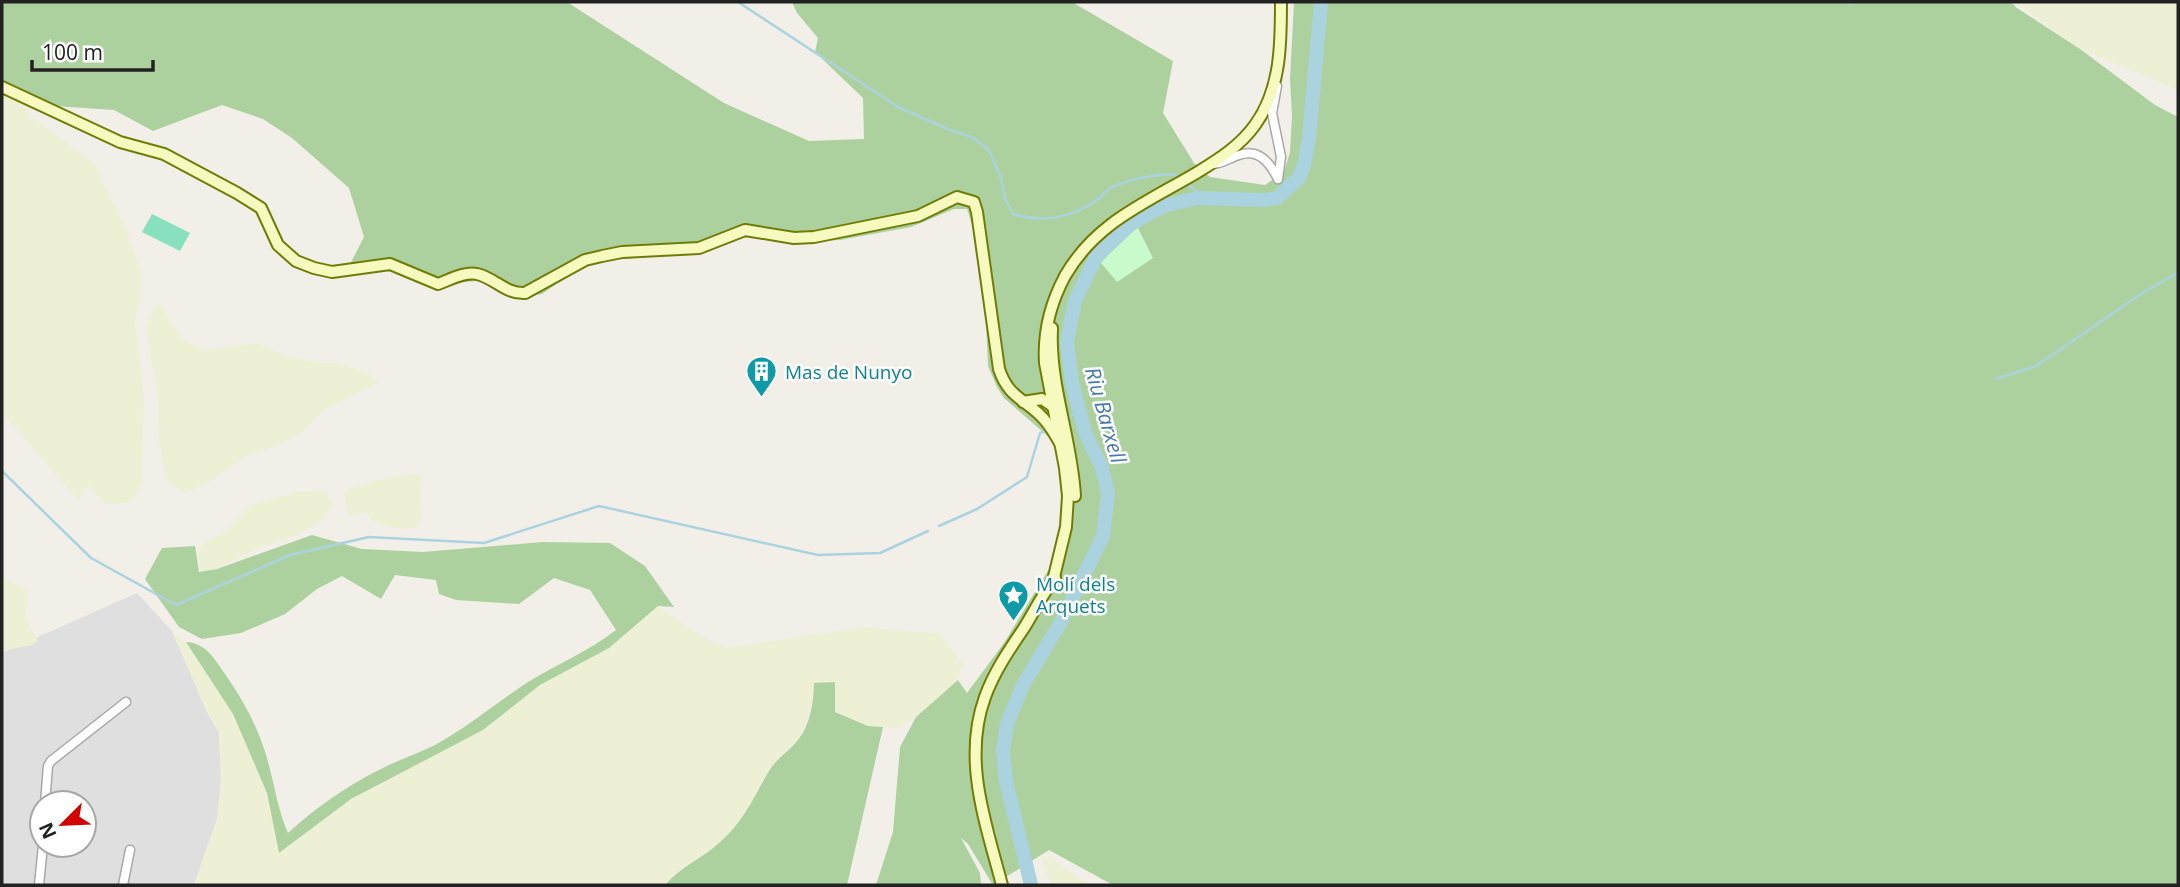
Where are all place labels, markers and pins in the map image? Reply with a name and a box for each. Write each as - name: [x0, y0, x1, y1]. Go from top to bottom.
- building icon: Mas de Nunyo: [745, 355, 779, 399]
- place label: Mas de Nunyo: [785, 359, 912, 385]
- place label: Molí dels Arquets: [1036, 571, 1115, 619]
- place icon: Molí dels Arquets: [996, 578, 1030, 622]

